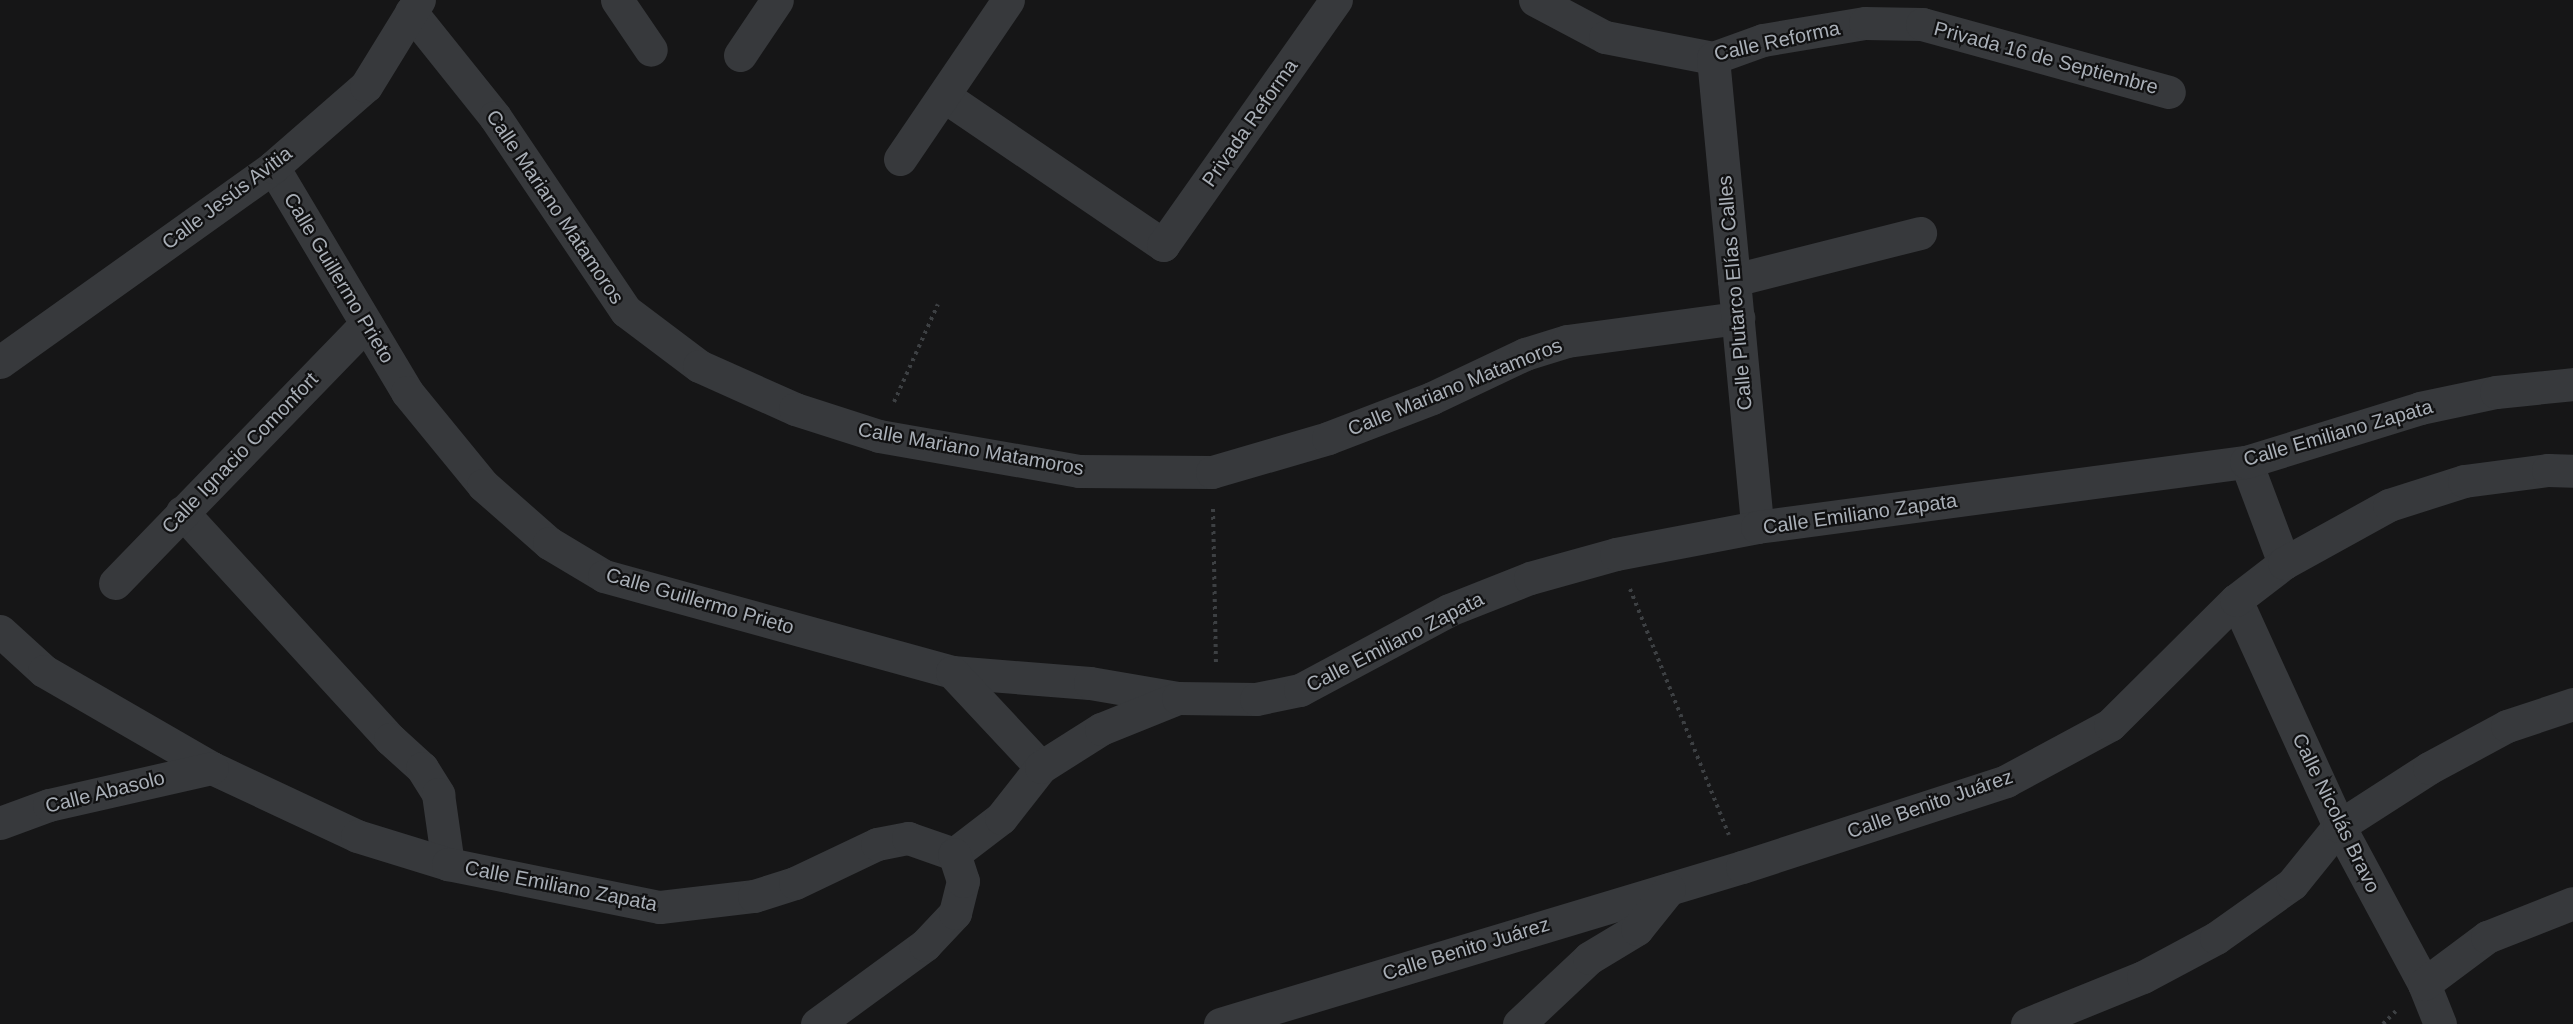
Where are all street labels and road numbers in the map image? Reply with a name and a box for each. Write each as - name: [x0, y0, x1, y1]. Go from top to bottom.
- street label: Calle Reforma: [1712, 16, 1842, 66]
- street label: Privada 16 de Septiembre: [1931, 16, 2161, 100]
- street label: Privada Reforma: [1197, 55, 1303, 191]
- street label: Calle Mariano Matamoros: [481, 105, 629, 309]
- street label: Calle Jesús Avitia: [157, 141, 297, 255]
- street label: Calle Plutarco Elías Calles: [1713, 175, 1757, 411]
- street label: Calle Guillermo Prieto: [279, 188, 399, 368]
- street label: Calle Mariano Matamoros: [1344, 333, 1566, 441]
- street label: Calle Ignacio Comonfort: [157, 367, 323, 539]
- street label: Calle Emiliano Zapata: [2241, 395, 2435, 471]
- street label: Calle Mariano Matamoros: [856, 417, 1086, 481]
- street label: Calle Emiliano Zapata: [1761, 489, 1959, 539]
- street label: Calle Guillermo Prieto: [603, 563, 797, 639]
- street label: Calle Emiliano Zapata: [1302, 587, 1488, 697]
- street label: Calle Nicolás Bravo: [2287, 729, 2385, 897]
- street label: Calle Benito Juárez: [1844, 764, 2016, 844]
- street label: Calle Abasolo: [42, 765, 168, 819]
- street label: Calle Emiliano Zapata: [463, 856, 659, 916]
- street label: Calle Benito Juárez: [1380, 912, 1552, 986]

